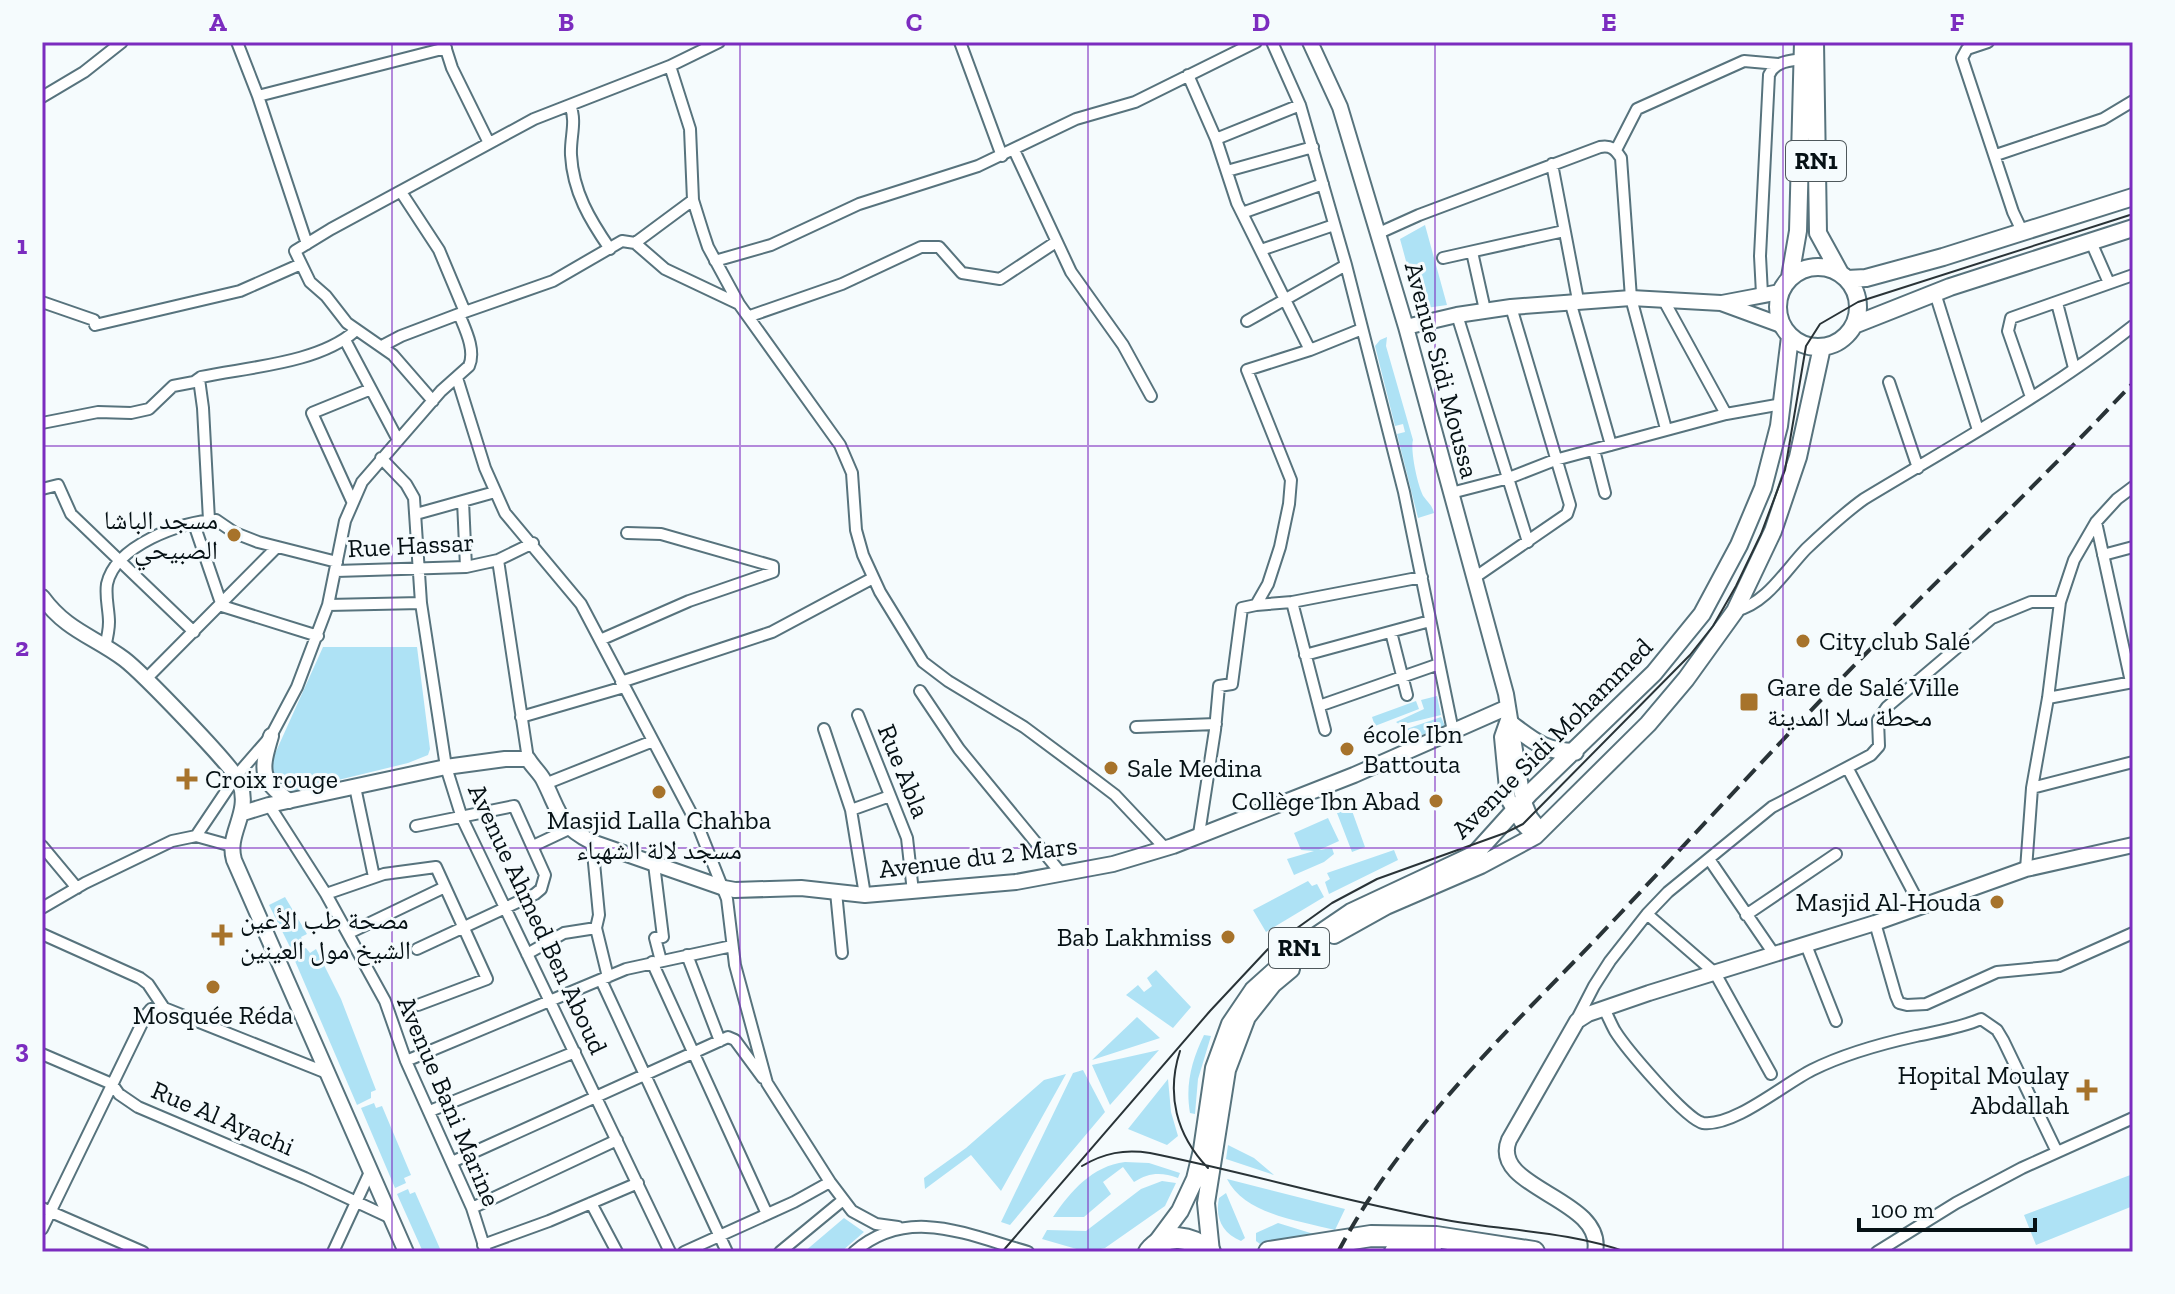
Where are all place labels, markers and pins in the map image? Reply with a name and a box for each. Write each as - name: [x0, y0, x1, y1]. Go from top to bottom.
- place label: مسجد الباشا الصبيحي: [104, 504, 218, 571]
- marker: مسجد الباشا الصبيحي: [225, 526, 243, 544]
- place label: City club Salé: [1819, 625, 1970, 657]
- marker: City club Salé: [1794, 632, 1812, 650]
- place label: Gare de Salé Ville محطة سلا المدينة: [1767, 671, 1959, 733]
- marker: Gare de Salé Ville محطة سلا المدينة: [1738, 691, 1760, 713]
- place label: école Ibn Battouta: [1363, 718, 1463, 780]
- marker: école Ibn Battouta: [1338, 740, 1356, 758]
- place label: Sale Medina: [1127, 752, 1262, 784]
- marker: Sale Medina: [1102, 759, 1120, 777]
- place label: Croix rouge: [205, 763, 338, 795]
- marker: Croix rouge: [176, 768, 198, 790]
- marker: Masjid Lalla Chahba مسجد لالة الشهباء: [650, 783, 668, 801]
- place label: Collège Ibn Abad: [1232, 785, 1420, 817]
- marker: Collège Ibn Abad: [1427, 792, 1445, 810]
- place label: Masjid Lalla Chahba مسجد لالة الشهباء: [547, 804, 772, 866]
- place label: Masjid Al-Houda: [1796, 886, 1981, 918]
- marker: Masjid Al-Houda: [1988, 893, 2006, 911]
- place label: مصحة طب الأعين الشيخ مول العينين: [240, 904, 411, 967]
- place label: Bab Lakhmiss: [1057, 921, 1212, 953]
- marker: مصحة طب الأعين الشيخ مول العينين: [211, 924, 233, 946]
- marker: Bab Lakhmiss: [1219, 928, 1237, 946]
- marker: Mosquée Réda: [204, 978, 222, 996]
- place label: Mosquée Réda: [133, 999, 294, 1031]
- place label: Hopital Moulay Abdallah: [1898, 1059, 2070, 1121]
- marker: Hopital Moulay Abdallah: [2076, 1079, 2098, 1101]

